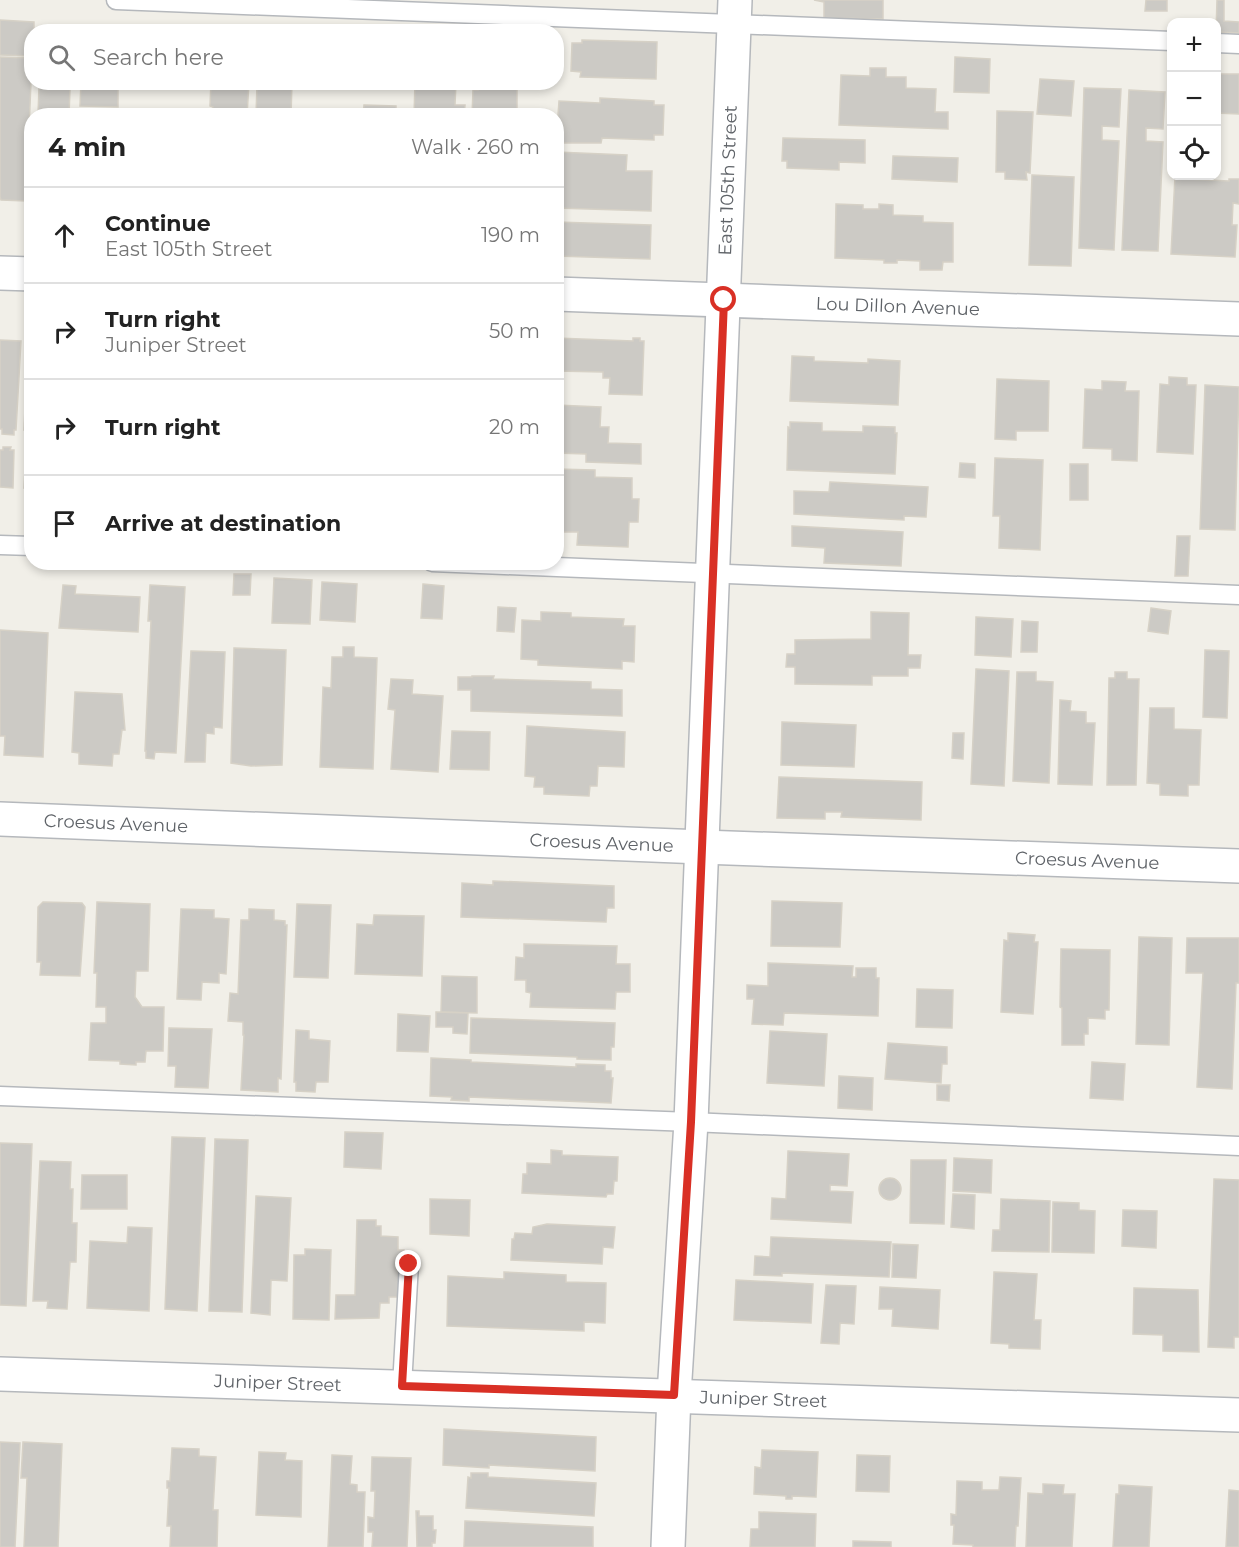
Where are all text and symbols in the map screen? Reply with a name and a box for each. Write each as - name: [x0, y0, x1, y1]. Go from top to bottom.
- map controls: [1167, 18, 1221, 180]
- button: +: [1167, 18, 1221, 72]
- search box: [24, 24, 564, 90]
- icon: search: [45, 41, 78, 74]
- text: Search here: [93, 44, 224, 71]
- button: −: [1167, 72, 1221, 126]
- street label: East 105th Street: [714, 105, 742, 256]
- button: locate: [1167, 126, 1221, 180]
- text: 4 min: [48, 131, 126, 163]
- text: Walk · 260 m: [411, 135, 540, 159]
- text: Continue: [105, 210, 211, 237]
- icon: ahead: [48, 219, 81, 252]
- text: 190 m: [481, 223, 540, 247]
- text: East 105th Street: [105, 237, 272, 261]
- route start: [710, 286, 736, 312]
- street label: Lou Dillon Avenue: [815, 293, 980, 321]
- text: Turn right: [105, 306, 220, 333]
- icon: right: [48, 315, 81, 348]
- text: 50 m: [489, 319, 540, 343]
- text: Juniper Street: [105, 333, 247, 357]
- icon: right: [48, 411, 81, 444]
- text: Turn right: [105, 414, 220, 441]
- text: 20 m: [489, 415, 540, 439]
- icon: arrive: [48, 507, 81, 540]
- text: Arrive at destination: [105, 510, 341, 537]
- street label: Croesus Avenue: [43, 810, 189, 837]
- street label: Croesus Avenue: [529, 829, 674, 857]
- street label: Croesus Avenue: [1015, 847, 1160, 874]
- route end: [395, 1250, 421, 1276]
- street label: Juniper Street: [213, 1370, 342, 1396]
- street label: Juniper Street: [698, 1386, 828, 1412]

